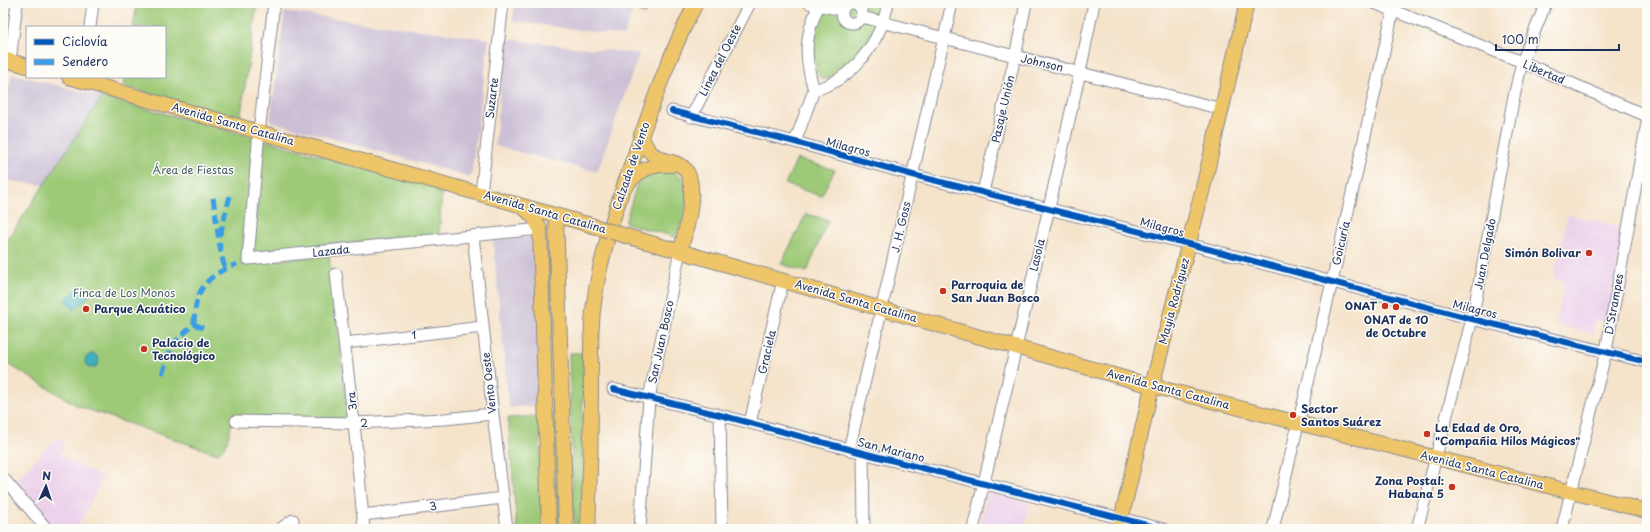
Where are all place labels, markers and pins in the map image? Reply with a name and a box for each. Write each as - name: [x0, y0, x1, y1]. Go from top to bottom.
- place label: Simón Bolivar: [1505, 244, 1581, 261]
- marker: Simón Bolivar: [1584, 248, 1594, 258]
- place label: Parroquia de San Juan Bosco: [951, 276, 1040, 306]
- marker: Parroquia de San Juan Bosco: [938, 286, 948, 296]
- place label: ONAT: [1345, 297, 1378, 314]
- place label: Parque Acuático: [94, 300, 186, 317]
- marker: ONAT: [1380, 301, 1390, 311]
- marker: ONAT de 10 de Octubre: [1391, 302, 1401, 312]
- marker: Parque Acuático: [81, 304, 91, 314]
- place label: ONAT de 10 de Octubre: [1364, 311, 1428, 341]
- place label: Palacio de Tecnológico: [152, 334, 216, 364]
- marker: Palacio de Tecnológico: [139, 344, 149, 354]
- place label: Sector Santos Suárez: [1301, 400, 1381, 430]
- marker: Sector Santos Suárez: [1288, 410, 1298, 420]
- place label: La Edad de Oro, "Compañia Hilos Mágicos": [1435, 419, 1580, 449]
- marker: La Edad de Oro, "Compañia Hilos Mágicos": [1422, 429, 1432, 439]
- place label: Zona Postal: Habana 5: [1375, 472, 1444, 502]
- marker: Zona Postal: Habana 5: [1447, 482, 1457, 492]

